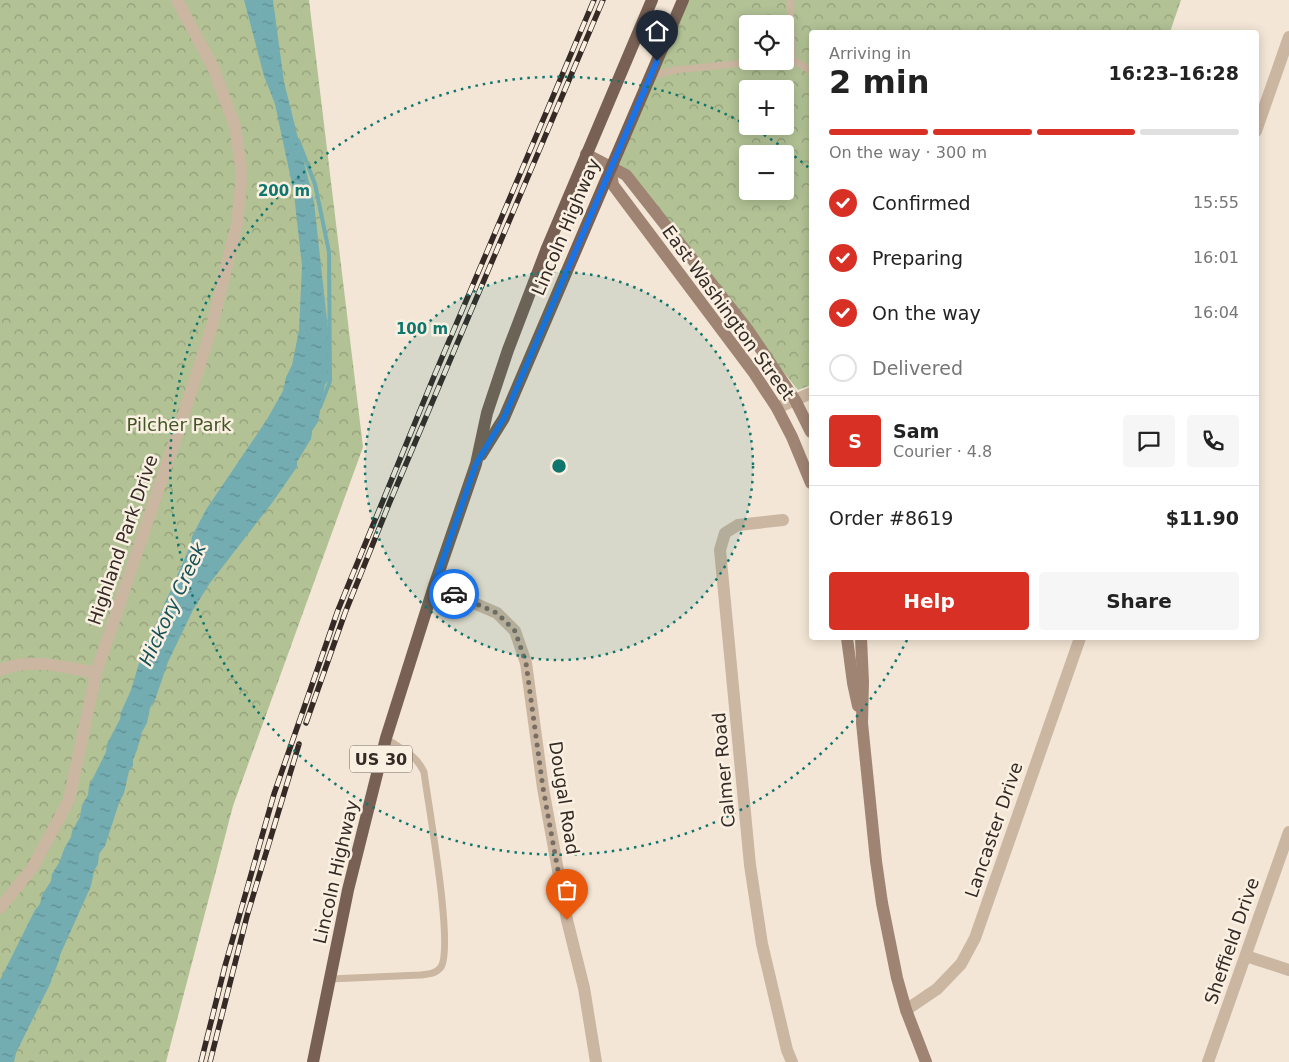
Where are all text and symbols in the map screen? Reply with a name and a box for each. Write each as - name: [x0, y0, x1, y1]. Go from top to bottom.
- pin: [636, 10, 678, 61]
- map controls: [739, 15, 794, 200]
- button: locate: [739, 15, 794, 70]
- icon: home: [643, 17, 671, 45]
- text: Arriving in: [829, 44, 911, 63]
- text: 16:23–16:28: [1109, 62, 1239, 84]
- text: 2 min: [829, 63, 930, 101]
- button: +: [739, 80, 794, 135]
- text: On the way · 300 m: [829, 143, 987, 162]
- button: −: [739, 145, 794, 200]
- street label: Lincoln Highway: [527, 155, 604, 299]
- text: 200 m: [258, 182, 310, 200]
- icon: check: [829, 189, 857, 217]
- text: Confirmed: [872, 192, 971, 214]
- text: 15:55: [1193, 193, 1239, 212]
- street label: East Washington Street: [658, 221, 799, 404]
- icon: check: [829, 244, 857, 272]
- text: Preparing: [872, 247, 963, 269]
- text: 16:01: [1193, 248, 1239, 267]
- icon: check: [829, 299, 857, 327]
- text: On the way: [872, 302, 981, 324]
- text: 16:04: [1193, 303, 1239, 322]
- text: 100 m: [396, 320, 448, 338]
- text: Delivered: [872, 357, 963, 379]
- park label: Pilcher Park: [127, 414, 232, 435]
- button: chat: [1123, 415, 1175, 467]
- button: phone: [1187, 415, 1239, 467]
- text: Sam: [893, 420, 939, 442]
- text: S: [848, 430, 862, 452]
- text: Courier · 4.8: [893, 442, 992, 461]
- street label: Highland Park Drive: [84, 452, 162, 628]
- centre of rings: [550, 457, 568, 475]
- text: Order #8619: [829, 507, 953, 529]
- text: $11.90: [1166, 507, 1239, 529]
- water label: Hickory Creek: [134, 538, 211, 669]
- courier: [429, 569, 479, 619]
- button: Help: [829, 572, 1029, 630]
- button: Share: [1039, 572, 1239, 630]
- icon: car: [440, 580, 468, 608]
- street label: Calmer Road: [708, 712, 739, 828]
- street label: Dougal Road: [545, 740, 584, 856]
- road number: US 30: [350, 746, 412, 772]
- street label: Lancaster Drive: [960, 759, 1027, 900]
- street label: Lincoln Highway: [309, 797, 362, 946]
- pin: [546, 869, 588, 920]
- street label: Sheffield Drive: [1200, 875, 1263, 1007]
- icon: bag: [553, 876, 581, 904]

